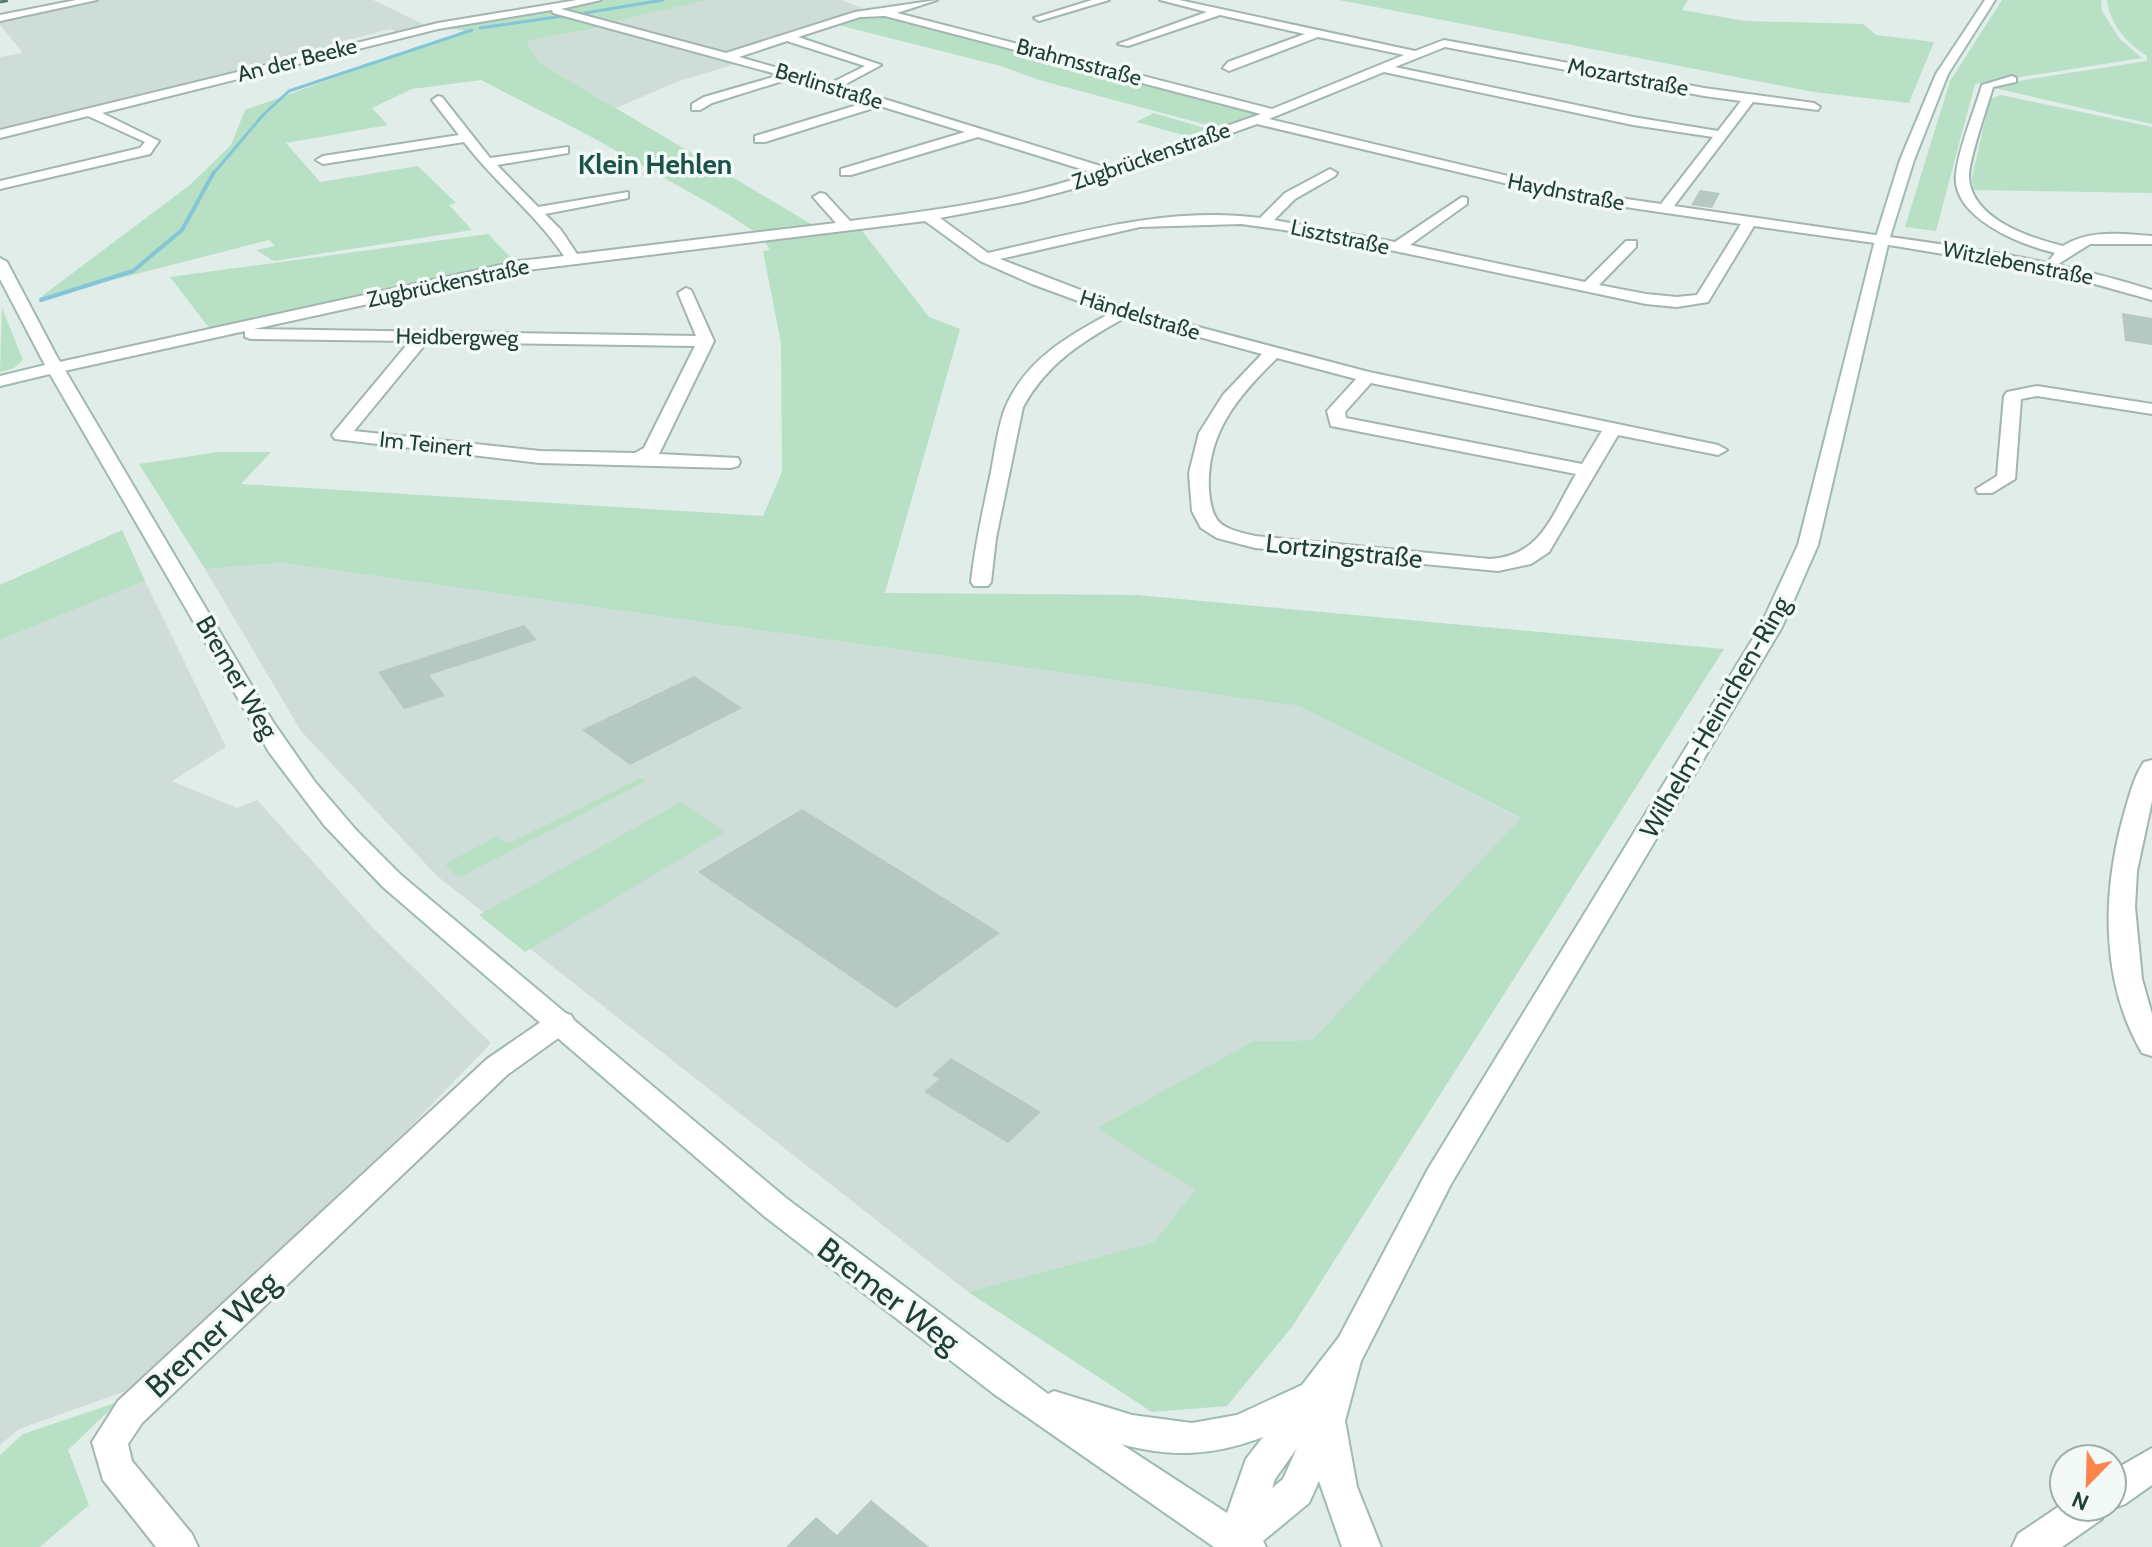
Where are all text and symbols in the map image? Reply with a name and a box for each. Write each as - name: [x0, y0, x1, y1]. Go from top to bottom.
- street label: An der Beeke: [234, 32, 360, 88]
- street label: Brahmsstraße: [1013, 32, 1145, 92]
- street label: Mozartstraße: [1565, 52, 1691, 102]
- street label: Berlinstraße: [772, 57, 886, 115]
- street label: Zugbrückenstraße: [1069, 116, 1233, 196]
- district label: Klein Hehlen: [578, 147, 732, 181]
- street label: Haydnstraße: [1505, 167, 1627, 217]
- street label: Lisztstraße: [1288, 213, 1392, 261]
- street label: Witzlebenstraße: [1940, 235, 2096, 291]
- street label: Zugbrückenstraße: [364, 253, 532, 313]
- street label: Händelstraße: [1076, 284, 1204, 346]
- street label: Heidbergweg: [395, 322, 520, 352]
- street label: Im Teinert: [378, 426, 474, 462]
- street label: Lortzingstraße: [1264, 527, 1424, 575]
- street label: Wilhelm-Heinichen-Ring: [1633, 590, 1798, 843]
- street label: Bremer Weg: [189, 610, 286, 745]
- street label: Bremer Weg: [810, 1229, 969, 1362]
- street label: Bremer Weg: [137, 1262, 288, 1406]
- north arrow: [2048, 1443, 2128, 1523]
- text: N: [2068, 1485, 2093, 1516]

